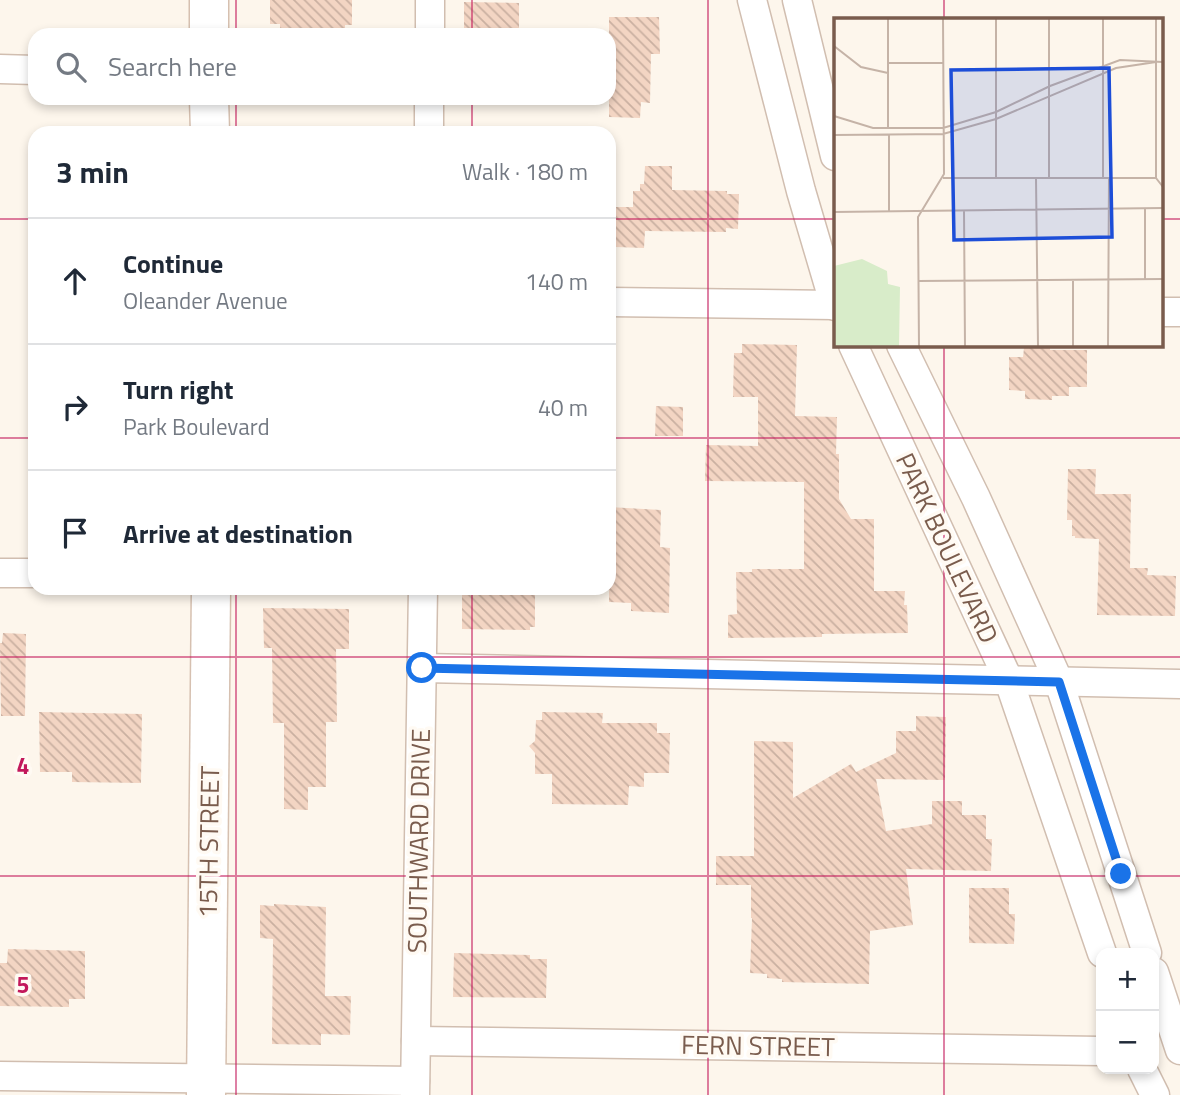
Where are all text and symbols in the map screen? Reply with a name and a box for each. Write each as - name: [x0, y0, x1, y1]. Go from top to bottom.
- inset map: [834, 18, 1162, 346]
- search box: [28, 28, 616, 105]
- text: Search here: [108, 47, 237, 86]
- icon: search: [52, 48, 90, 86]
- text: 3 min: [56, 149, 129, 195]
- text: Walk · 180 m: [462, 154, 588, 189]
- text: Continue: [123, 244, 223, 283]
- icon: ahead: [56, 262, 94, 300]
- text: 140 m: [525, 264, 588, 299]
- text: Oleander Avenue: [123, 283, 288, 318]
- text: Turn right: [123, 370, 234, 409]
- icon: right: [56, 388, 94, 426]
- text: 40 m: [538, 390, 588, 425]
- text: Park Boulevard: [123, 409, 270, 444]
- street label: PARK BOULEVARD: [886, 446, 1009, 649]
- icon: arrive: [56, 514, 94, 552]
- text: Arrive at destination: [123, 514, 353, 553]
- route start: [406, 652, 437, 683]
- street label: SOUTHWARD DRIVE: [397, 728, 440, 954]
- text: 4: [17, 748, 29, 783]
- street label: 15TH STREET: [188, 765, 229, 918]
- route end: [1105, 858, 1136, 889]
- map controls: [1096, 948, 1159, 1074]
- button: +: [1096, 948, 1159, 1011]
- text: 5: [17, 967, 29, 1002]
- button: −: [1096, 1011, 1159, 1074]
- street label: FERN STREET: [681, 1025, 835, 1066]

